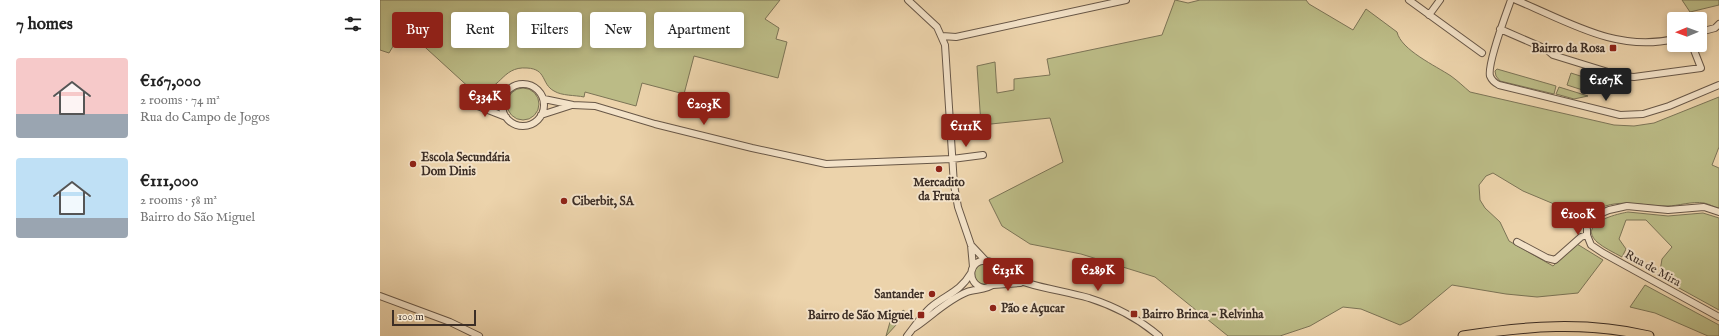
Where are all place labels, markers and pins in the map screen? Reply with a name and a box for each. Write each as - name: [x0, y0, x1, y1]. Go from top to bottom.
- place label: Bairro da Rosa: [1532, 41, 1606, 56]
- marker: Bairro da Rosa: [1608, 43, 1618, 53]
- pin: €167K: [1578, 68, 1634, 102]
- pin: €334K: [457, 84, 513, 118]
- pin: €203K: [676, 92, 732, 126]
- pin: €111K: [938, 114, 994, 148]
- place label: Escola Secundária Dom Dinis: [421, 150, 511, 179]
- marker: Escola Secundária Dom Dinis: [408, 159, 418, 169]
- marker: Mercadito da Fruta: [934, 164, 944, 174]
- place label: Mercadito da Fruta: [913, 175, 965, 204]
- place label: Ciberbit, SA: [572, 194, 635, 209]
- marker: Ciberbit, SA: [559, 196, 569, 206]
- pin: €100K: [1550, 202, 1606, 236]
- pin: €131K: [980, 258, 1036, 292]
- pin: €289K: [1070, 258, 1126, 292]
- place label: Santander: [874, 287, 925, 302]
- marker: Santander: [927, 289, 937, 299]
- place label: Pão e Açucar: [1001, 301, 1065, 317]
- marker: Pão e Açucar: [988, 303, 998, 313]
- place label: Bairro Brinca - Relvinha: [1142, 307, 1264, 322]
- place label: Bairro de São Miguel: [808, 308, 914, 324]
- marker: Bairro Brinca - Relvinha: [1129, 309, 1139, 319]
- marker: Bairro de São Miguel: [916, 310, 926, 320]

